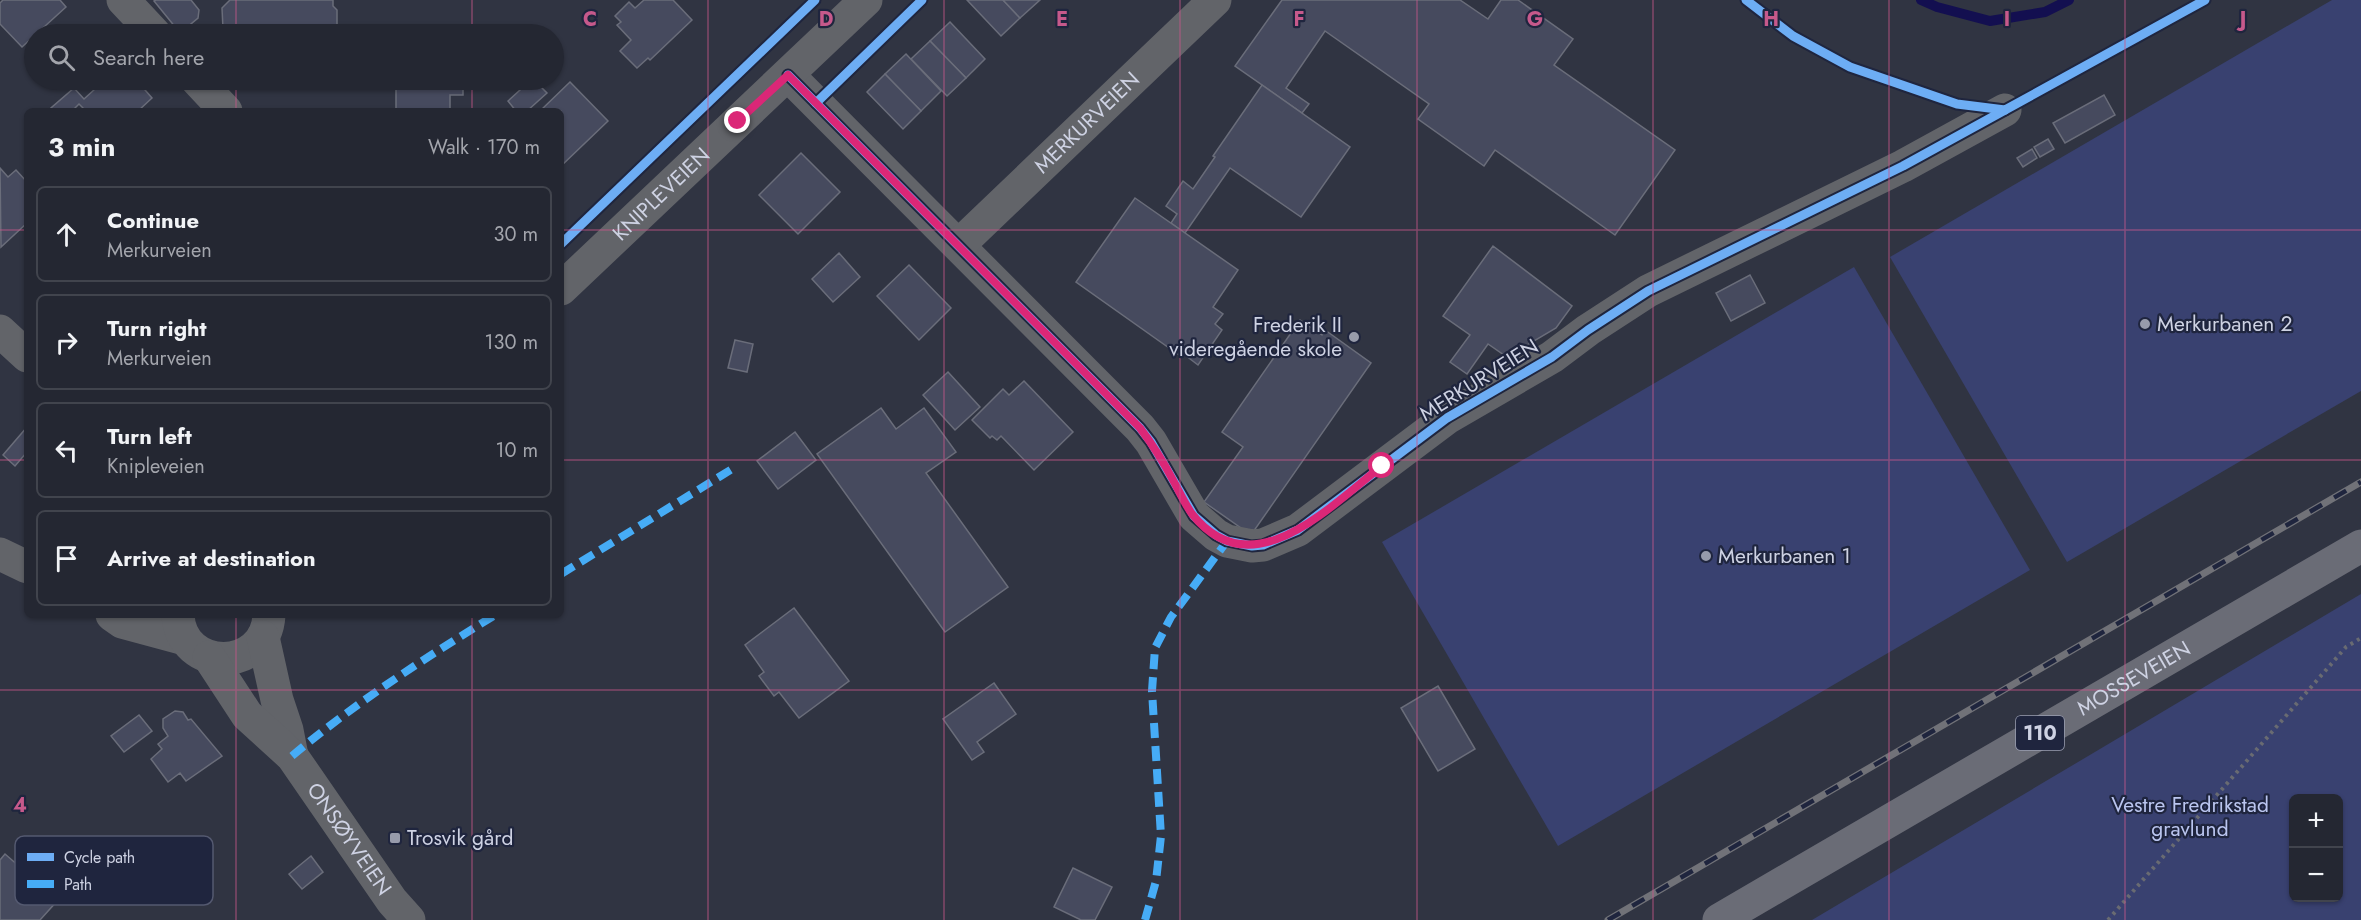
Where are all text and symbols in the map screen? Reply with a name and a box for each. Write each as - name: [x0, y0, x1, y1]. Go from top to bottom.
- text: C: [583, 5, 597, 34]
- text: D: [819, 5, 833, 34]
- text: E: [1056, 5, 1068, 34]
- text: F: [1293, 5, 1305, 34]
- text: G: [1527, 5, 1543, 34]
- text: H: [1763, 5, 1779, 34]
- text: I: [2004, 5, 2010, 34]
- text: J: [2236, 5, 2246, 34]
- search box: [24, 24, 564, 90]
- icon: search: [45, 41, 78, 74]
- text: Search here: [93, 41, 204, 73]
- street label: MERKURVEIEN: [1028, 65, 1146, 180]
- route end: [724, 107, 750, 133]
- text: 3 min: [48, 128, 115, 166]
- text: Walk · 170 m: [428, 133, 540, 162]
- street label: KNIPLEVEIEN: [606, 140, 717, 248]
- text: Continue: [107, 204, 199, 236]
- icon: ahead: [50, 218, 83, 251]
- text: 30 m: [493, 220, 538, 249]
- text: Merkurveien: [107, 236, 212, 265]
- place label: Merkurbanen 2: [2157, 309, 2292, 339]
- place label: Frederik II videregående skole: [1169, 310, 1342, 364]
- text: Turn right: [107, 312, 207, 344]
- marker: Merkurbanen 2: [2138, 317, 2152, 331]
- icon: right: [50, 326, 83, 359]
- text: 130 m: [484, 328, 538, 357]
- marker: Frederik II videregående skole: [1347, 330, 1361, 344]
- street label: MERKURVEIEN: [1414, 331, 1544, 429]
- text: Merkurveien: [107, 344, 212, 373]
- text: Turn left: [107, 420, 192, 452]
- icon: left: [50, 434, 83, 467]
- text: 10 m: [495, 436, 538, 465]
- text: Knipleveien: [107, 452, 205, 481]
- route start: [1368, 452, 1394, 478]
- place label: Merkurbanen 1: [1718, 541, 1851, 571]
- icon: arrive: [50, 542, 83, 575]
- text: Arrive at destination: [107, 542, 316, 574]
- marker: Merkurbanen 1: [1699, 549, 1713, 563]
- street label: MOSSEVEIEN: [2071, 634, 2196, 723]
- road number: 110: [2016, 716, 2064, 750]
- street label: ONSØYVEIEN: [300, 776, 399, 901]
- park label: Vestre Fredrikstad gravlund: [2111, 790, 2269, 844]
- text: 4: [13, 791, 27, 820]
- map controls: [2289, 794, 2343, 902]
- button: +: [2289, 794, 2343, 848]
- place label: Trosvik gård: [407, 823, 513, 853]
- marker: Trosvik gård: [388, 831, 402, 845]
- legend: [15, 836, 213, 905]
- text: Cycle path: [64, 846, 135, 869]
- button: −: [2289, 848, 2343, 902]
- text: Path: [64, 873, 92, 896]

